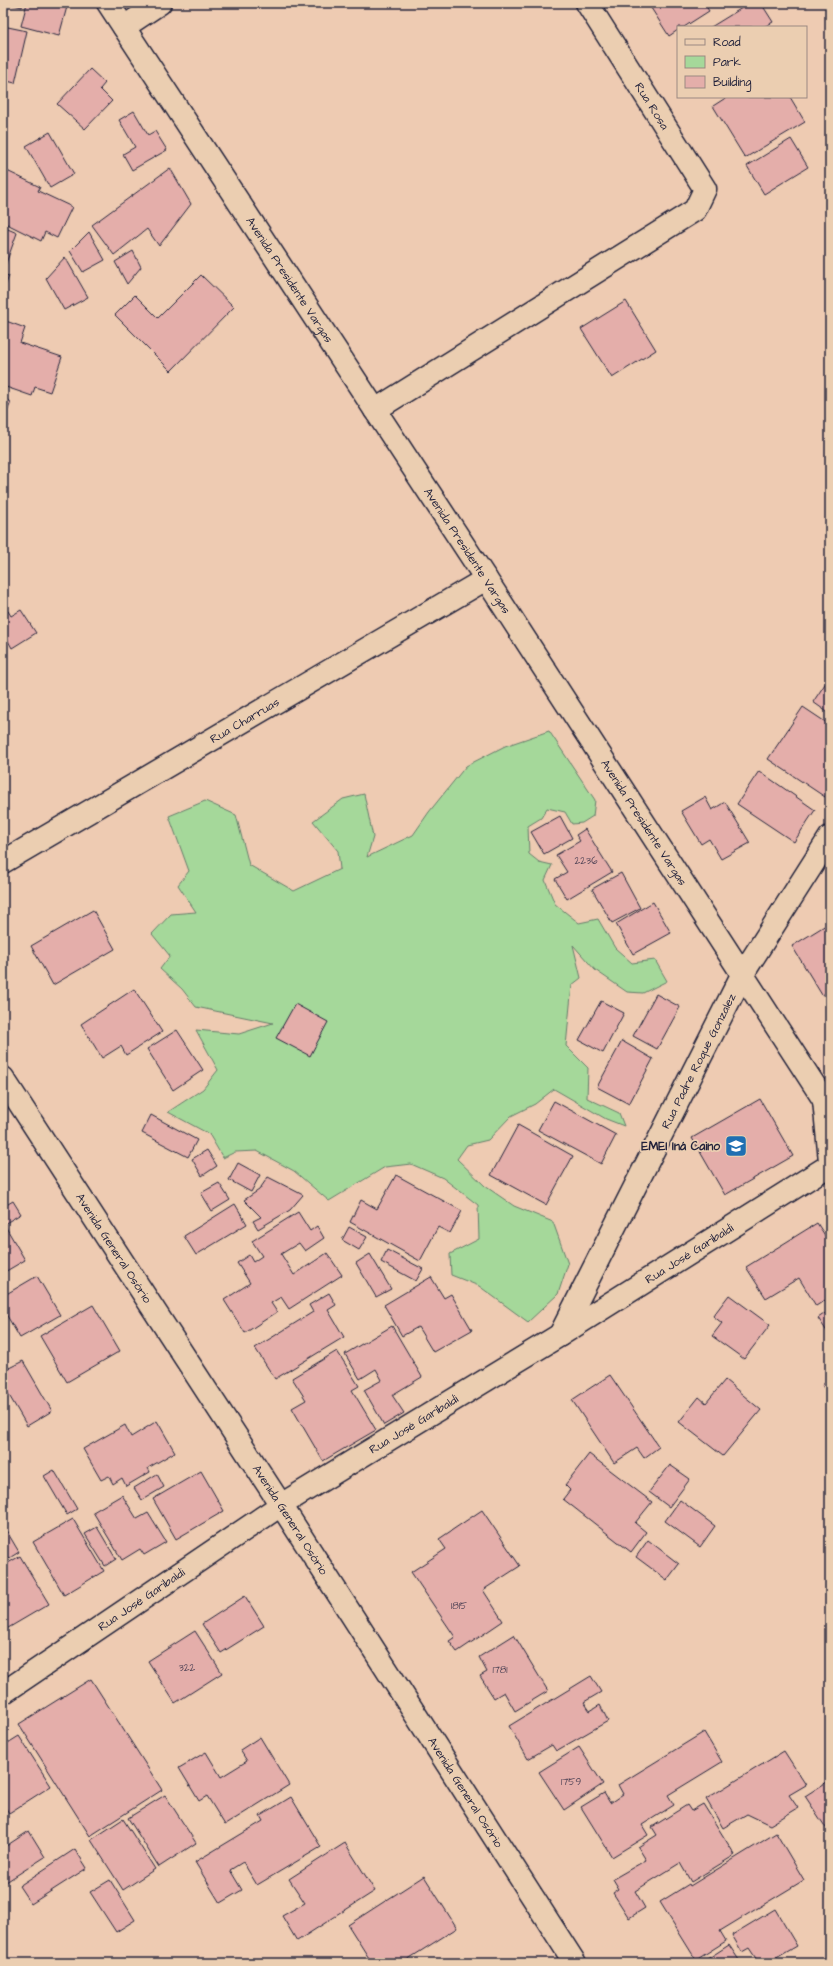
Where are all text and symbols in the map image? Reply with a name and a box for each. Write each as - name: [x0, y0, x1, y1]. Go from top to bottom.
- legend: [677, 26, 807, 98]
- text: Road: [713, 34, 741, 51]
- text: Park: [713, 54, 741, 71]
- text: Building: [713, 74, 751, 92]
- street label: Rua Rosa: [630, 79, 673, 133]
- street label: Avenida Presidente Vargas: [242, 214, 337, 346]
- street label: Avenida Presidente Vargas: [419, 485, 514, 617]
- street label: Rua Charruas: [207, 694, 283, 748]
- street label: Avenida Presidente Vargas: [596, 756, 691, 889]
- house number: 2236: [575, 854, 598, 868]
- street label: Rua Padre Roque Gonzalez: [658, 991, 740, 1132]
- school or university icon: EMEI Iná Caino: [723, 1133, 749, 1159]
- place label: EMEI Iná Caino: [641, 1138, 720, 1155]
- street label: Avenida General Osório: [71, 1190, 156, 1307]
- street label: Rua José Garibaldi: [642, 1220, 737, 1288]
- street label: Rua José Garibaldi: [366, 1391, 462, 1458]
- street label: Avenida General Osório: [248, 1462, 332, 1579]
- street label: Rua José Garibaldi: [95, 1564, 189, 1635]
- house number: 1815: [451, 1599, 467, 1613]
- house number: 322: [179, 1661, 196, 1675]
- house number: 1781: [492, 1663, 508, 1677]
- street label: Avenida General Osório: [423, 1734, 507, 1851]
- house number: 1759: [561, 1775, 581, 1789]

